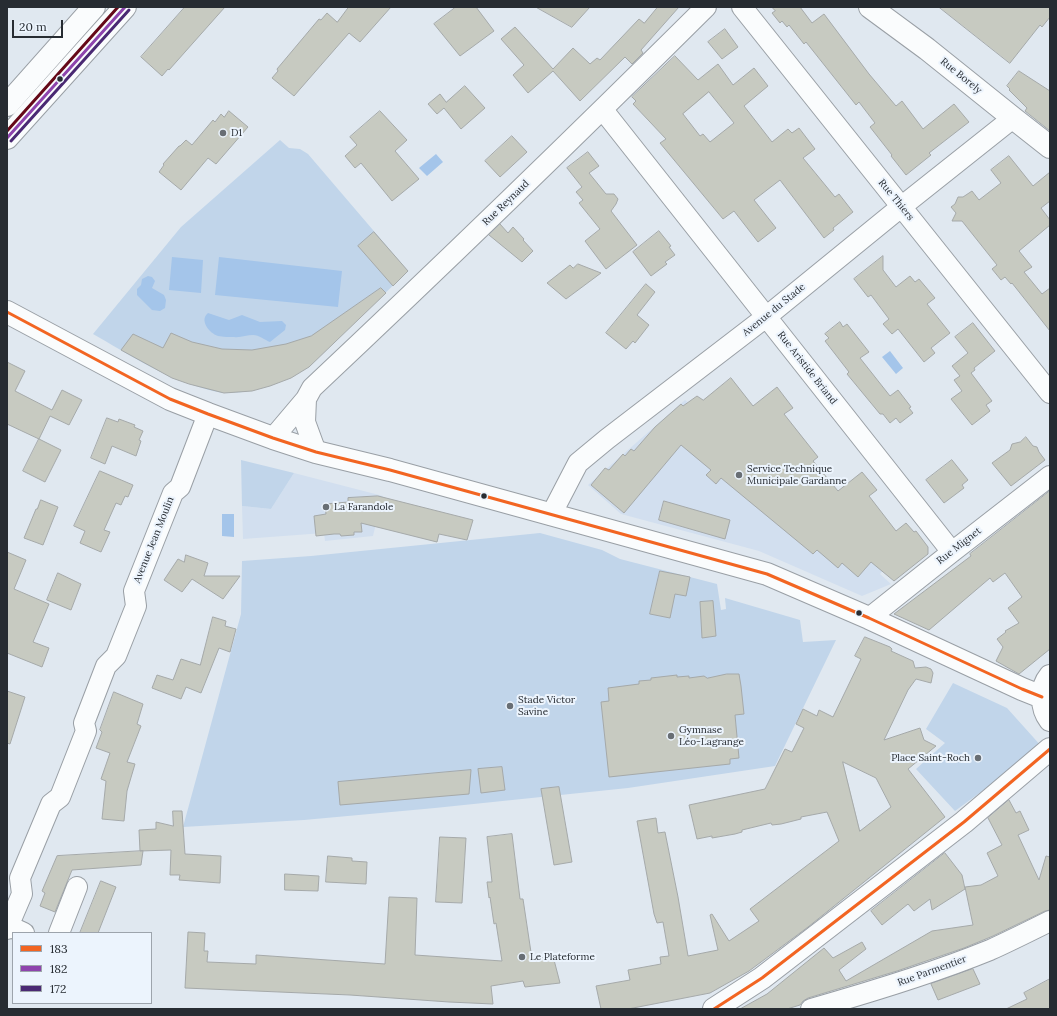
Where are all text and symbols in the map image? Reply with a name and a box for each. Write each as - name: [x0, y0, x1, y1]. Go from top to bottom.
- scale bar: [14, 12, 65, 38]
- text: 20 m: [19, 19, 47, 34]
- street label: Rue Borely: [938, 56, 984, 96]
- unlabelled marker: [55, 74, 65, 84]
- place label: D1: [231, 127, 242, 139]
- marker: D1: [218, 128, 228, 138]
- street label: Rue Thiers: [876, 177, 916, 223]
- street label: Rue Reynaud: [480, 178, 532, 228]
- street label: Avenue du Stade: [740, 281, 808, 339]
- street label: Rue Aristide Briand: [775, 329, 839, 407]
- place label: Service Technique Municipale Gardanne: [747, 463, 847, 486]
- marker: Service Technique Municipale Gardanne: [734, 470, 744, 480]
- unlabelled marker: [479, 491, 489, 501]
- street label: Avenue Jean Moulin: [131, 495, 177, 585]
- place label: La Farandole: [334, 501, 393, 513]
- marker: La Farandole: [321, 502, 331, 512]
- street label: Rue Mignet: [934, 525, 984, 567]
- unlabelled marker: [854, 608, 864, 618]
- place label: Stade Victor Savine: [518, 694, 575, 718]
- marker: Stade Victor Savine: [505, 701, 515, 711]
- place label: Gymnase Léo-Lagrange: [679, 724, 744, 748]
- marker: Gymnase Léo-Lagrange: [666, 731, 676, 741]
- place label: Place Saint-Roch: [891, 752, 970, 764]
- marker: Place Saint-Roch: [973, 753, 983, 763]
- legend: [12, 932, 152, 1004]
- text: 183: [50, 941, 68, 956]
- place label: Le Plateforme: [530, 951, 595, 963]
- marker: Le Plateforme: [517, 952, 527, 962]
- street label: Rue Parmentier: [896, 953, 968, 989]
- text: 182: [50, 961, 68, 976]
- text: 172: [50, 981, 66, 996]

